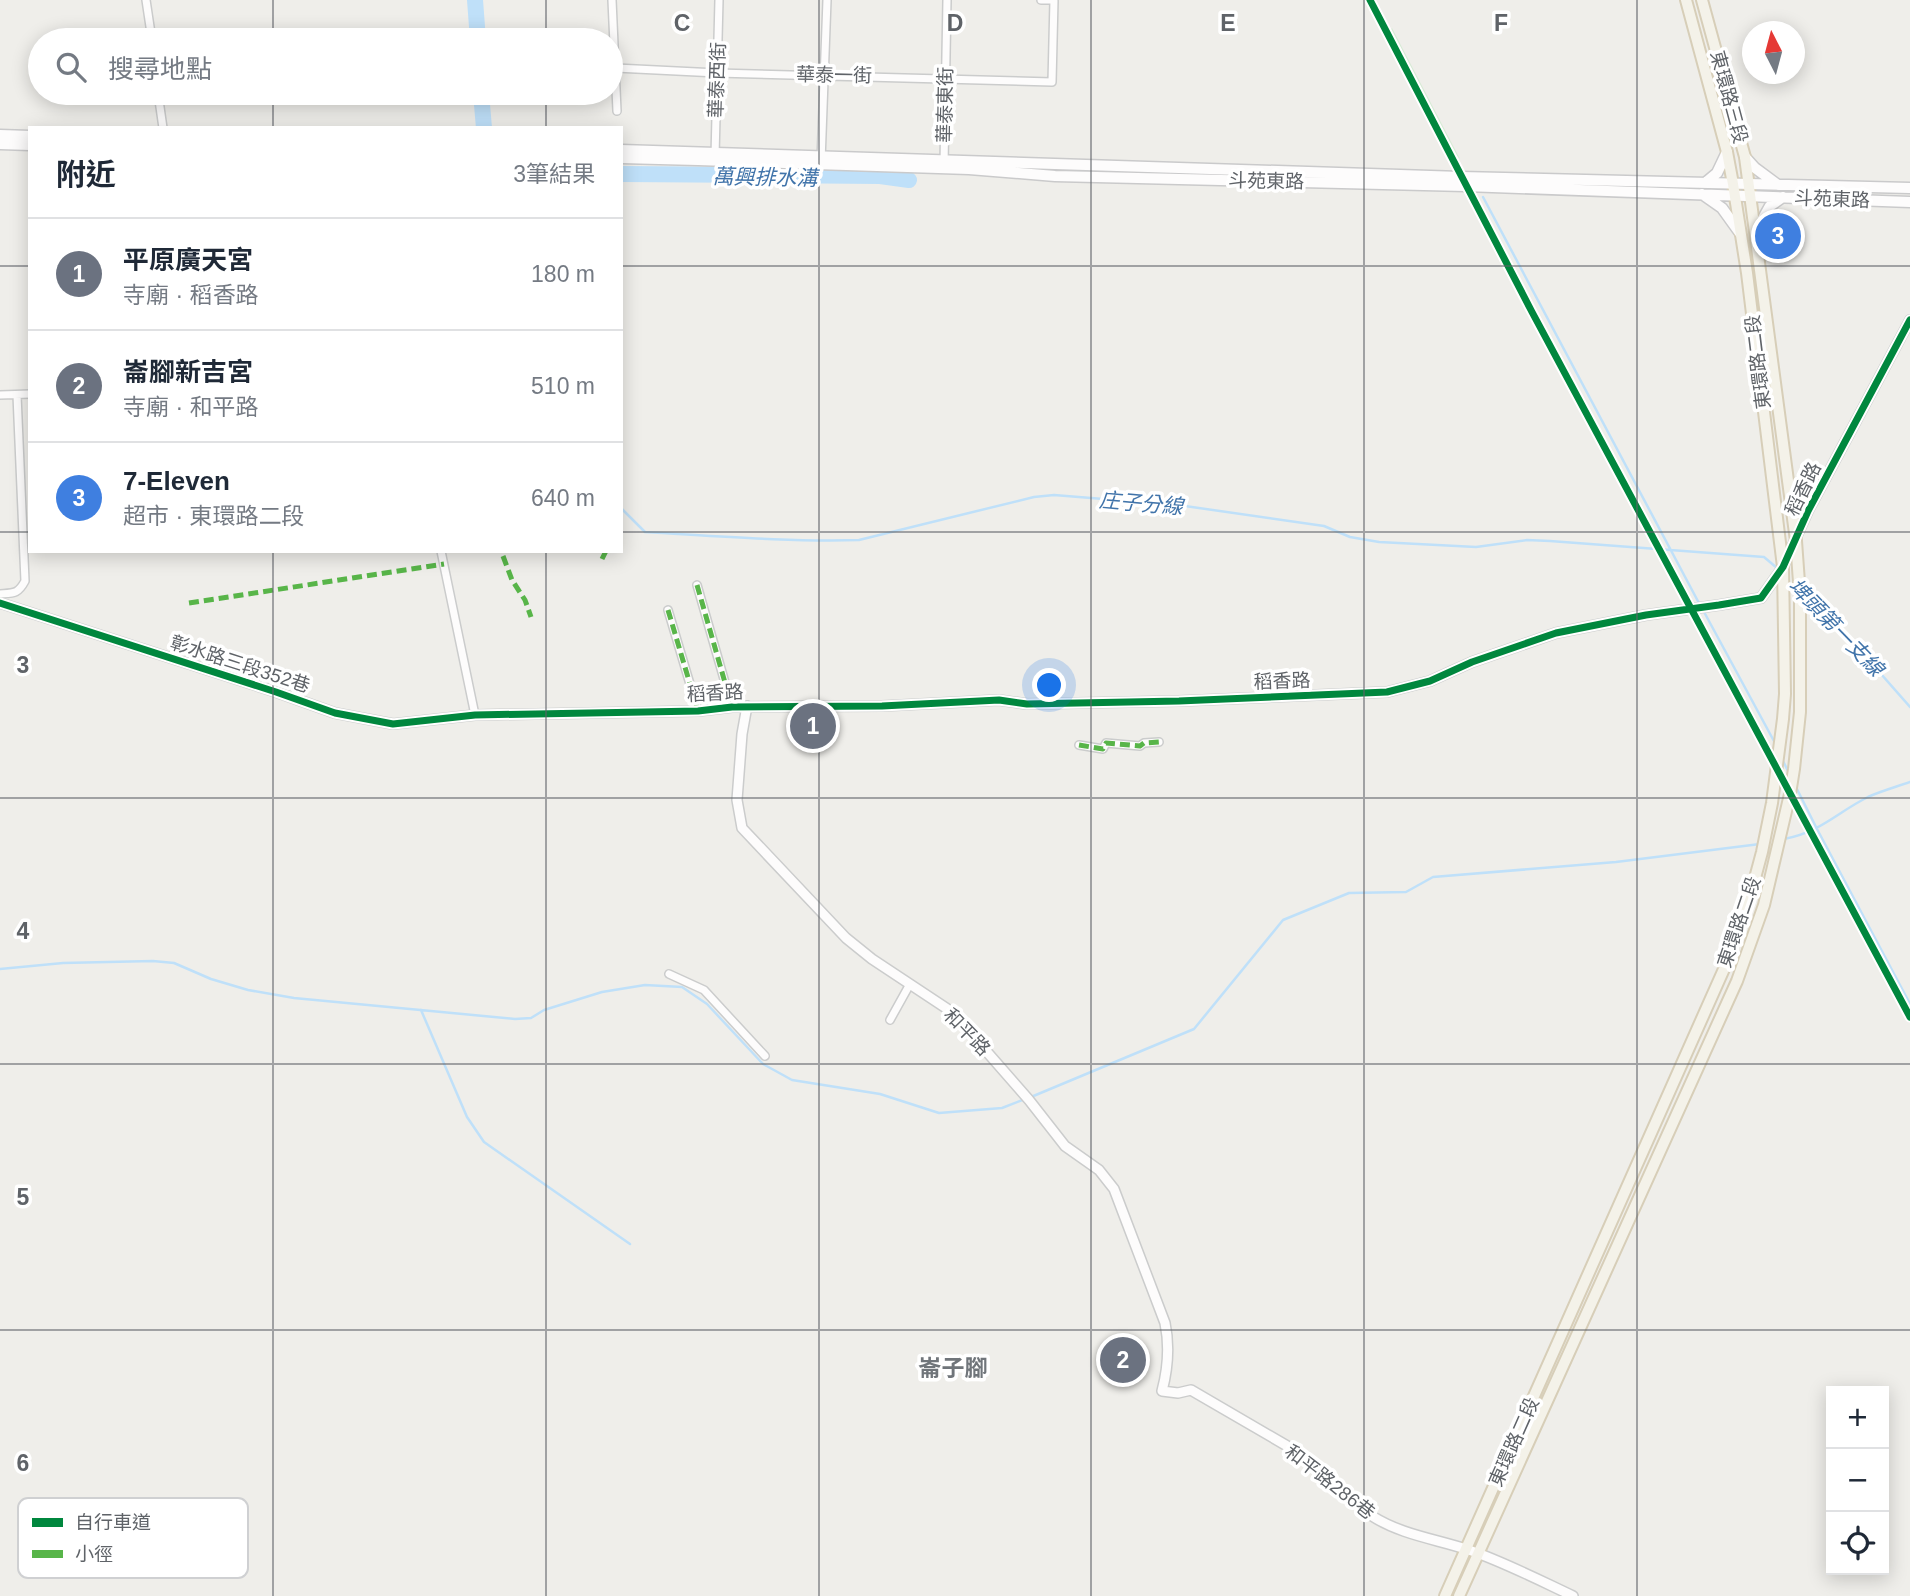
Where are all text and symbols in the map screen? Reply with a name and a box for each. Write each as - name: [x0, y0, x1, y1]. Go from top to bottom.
- text: C: [674, 10, 690, 36]
- text: D: [947, 10, 963, 36]
- text: E: [1220, 10, 1236, 36]
- text: F: [1494, 10, 1508, 36]
- north arrow: [1742, 21, 1805, 84]
- search box: [28, 28, 623, 105]
- street label: 華泰西街: [705, 42, 729, 118]
- icon: search: [52, 48, 90, 86]
- street label: 東環路三段: [1707, 48, 1751, 146]
- text: 搜尋地點: [108, 54, 212, 84]
- street label: 華泰一街: [796, 64, 872, 86]
- street label: 華泰東街: [934, 67, 956, 143]
- text: 附近: [56, 158, 116, 191]
- text: 3筆結果: [513, 161, 595, 187]
- water label: 萬興排水溝: [712, 165, 821, 189]
- street label: 斗苑東路: [1228, 170, 1304, 192]
- street label: 斗苑東路: [1794, 187, 1870, 211]
- pin: 3: [1755, 210, 1801, 262]
- text: 平原廣天宮: [123, 245, 253, 275]
- text: 1: [73, 261, 85, 287]
- text: 180 m: [531, 261, 595, 287]
- text: 寺廟 · 稻香路: [123, 282, 258, 308]
- street label: 東環路二段: [1742, 314, 1774, 410]
- text: 崙腳新吉宮: [123, 357, 253, 387]
- text: 2: [73, 373, 85, 399]
- text: 510 m: [531, 373, 595, 399]
- text: 寺廟 · 和平路: [123, 394, 258, 420]
- street label: 稻香路: [1781, 459, 1825, 519]
- text: 7-Eleven: [123, 466, 230, 496]
- text: 3: [73, 485, 85, 511]
- text: 640 m: [531, 485, 595, 511]
- water label: 庄子分線: [1098, 488, 1186, 518]
- text: 超市 · 東環路二段: [123, 503, 304, 529]
- water label: 埤頭第一支線: [1784, 574, 1889, 682]
- street label: 彰水路三段352巷: [167, 632, 313, 696]
- text: 3: [17, 652, 29, 678]
- your location: [1032, 668, 1066, 702]
- street label: 稻香路: [1253, 670, 1311, 692]
- street label: 稻香路: [686, 681, 744, 705]
- pin: 1: [790, 700, 836, 752]
- street label: 東環路二段: [1714, 874, 1764, 970]
- text: 4: [17, 918, 30, 944]
- street label: 和平路: [940, 1004, 994, 1060]
- text: 5: [17, 1184, 30, 1210]
- pin: 2: [1100, 1334, 1146, 1386]
- district label: 崙子腳: [919, 1355, 988, 1381]
- map controls: [1826, 1386, 1889, 1575]
- button: +: [1826, 1386, 1889, 1449]
- street label: 東環路二段: [1485, 1394, 1543, 1490]
- street label: 和平路286巷: [1281, 1441, 1379, 1523]
- button: −: [1826, 1449, 1889, 1512]
- text: 6: [17, 1450, 29, 1476]
- legend: [18, 1498, 248, 1578]
- text: 自行車道: [75, 1512, 151, 1533]
- button: locate: [1826, 1512, 1889, 1575]
- text: 小徑: [75, 1544, 113, 1565]

